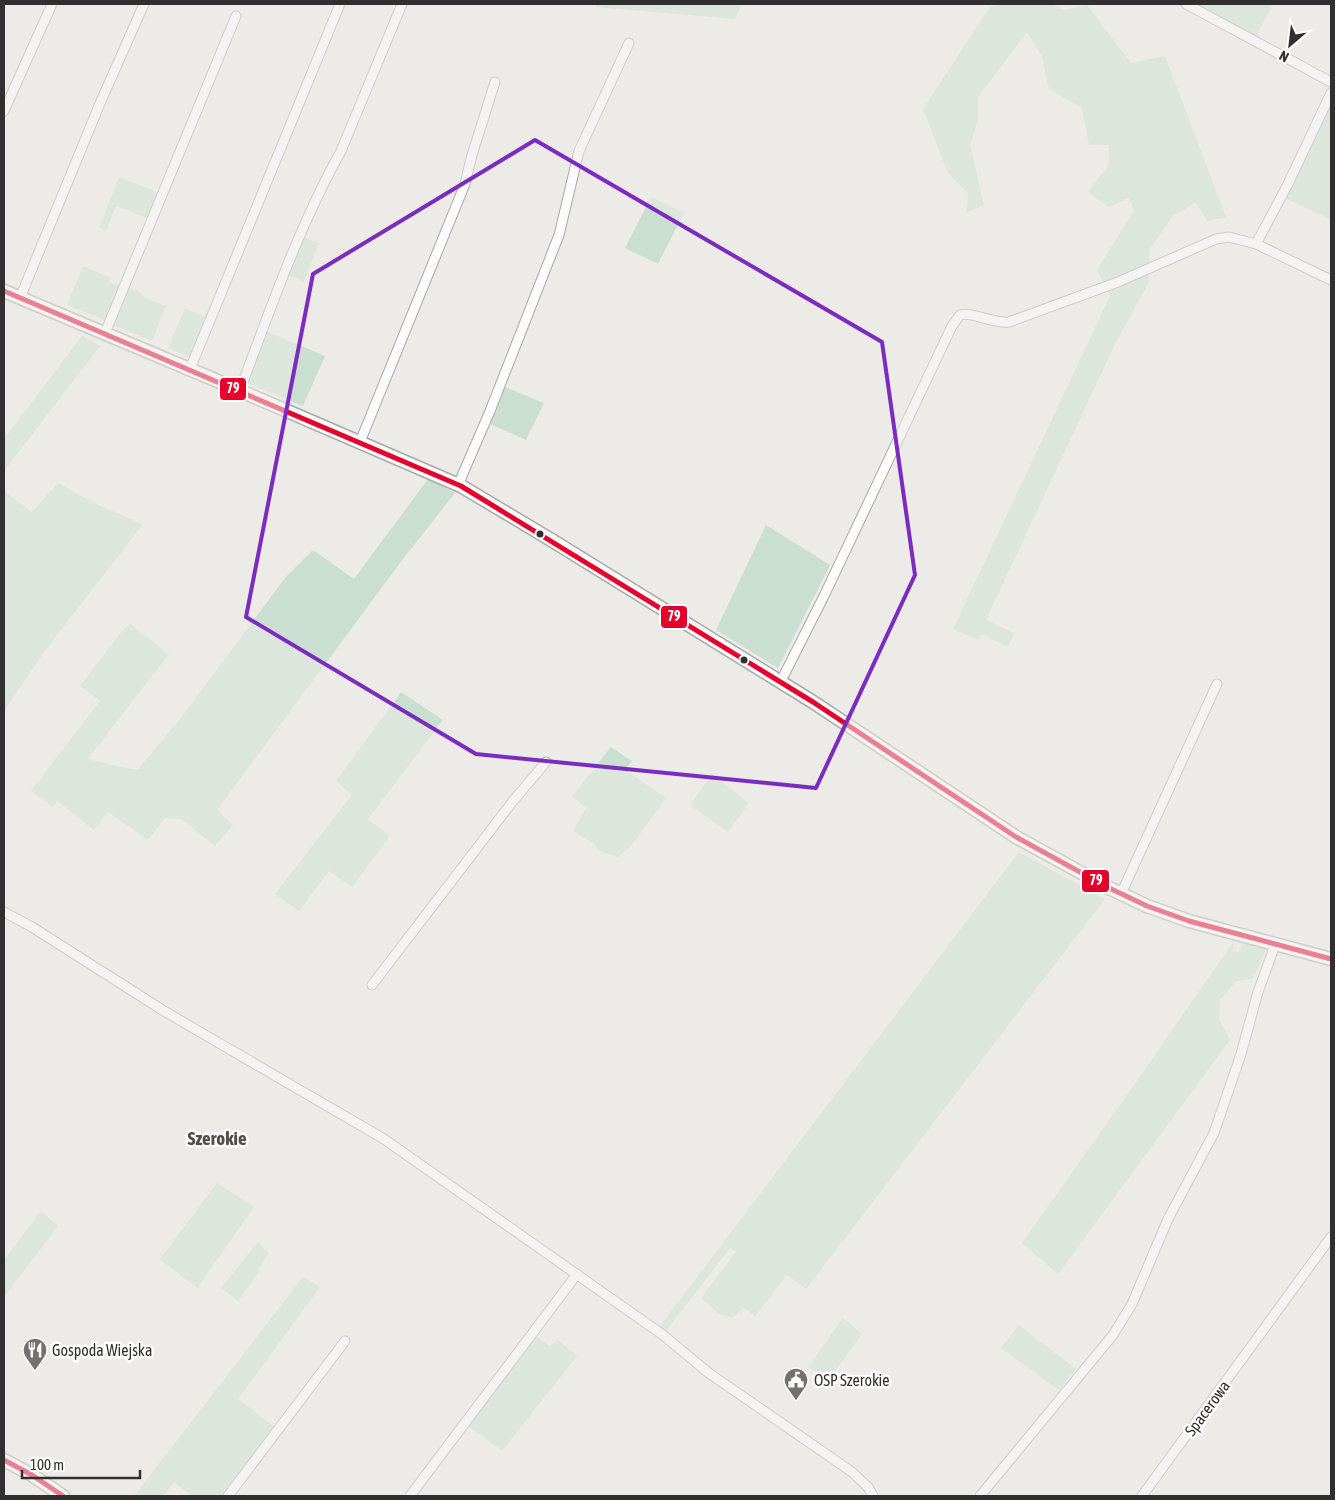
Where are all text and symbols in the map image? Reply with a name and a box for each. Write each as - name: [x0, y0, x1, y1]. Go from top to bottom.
- north arrow: [1265, 20, 1315, 70]
- text: N: [1276, 47, 1291, 65]
- line badge: 79: [219, 377, 247, 401]
- text: 79: [226, 380, 240, 396]
- unlabelled marker: [535, 529, 545, 539]
- line badge: 79: [660, 605, 688, 629]
- text: 79: [667, 608, 681, 624]
- unlabelled marker: [739, 655, 749, 665]
- line badge: 79: [1081, 869, 1110, 893]
- text: 79: [1089, 872, 1103, 888]
- district label: Szerokie: [187, 1127, 247, 1149]
- restaurant icon: Gospoda Wiejska: [22, 1337, 48, 1371]
- place label: Gospoda Wiejska: [52, 1341, 152, 1360]
- public building icon: OSP Szerokie: [783, 1367, 809, 1401]
- place label: OSP Szerokie: [814, 1371, 889, 1389]
- street label: Spacerowa: [1181, 1377, 1234, 1440]
- scale bar: [22, 1448, 140, 1480]
- text: 100 m: [30, 1456, 64, 1473]

